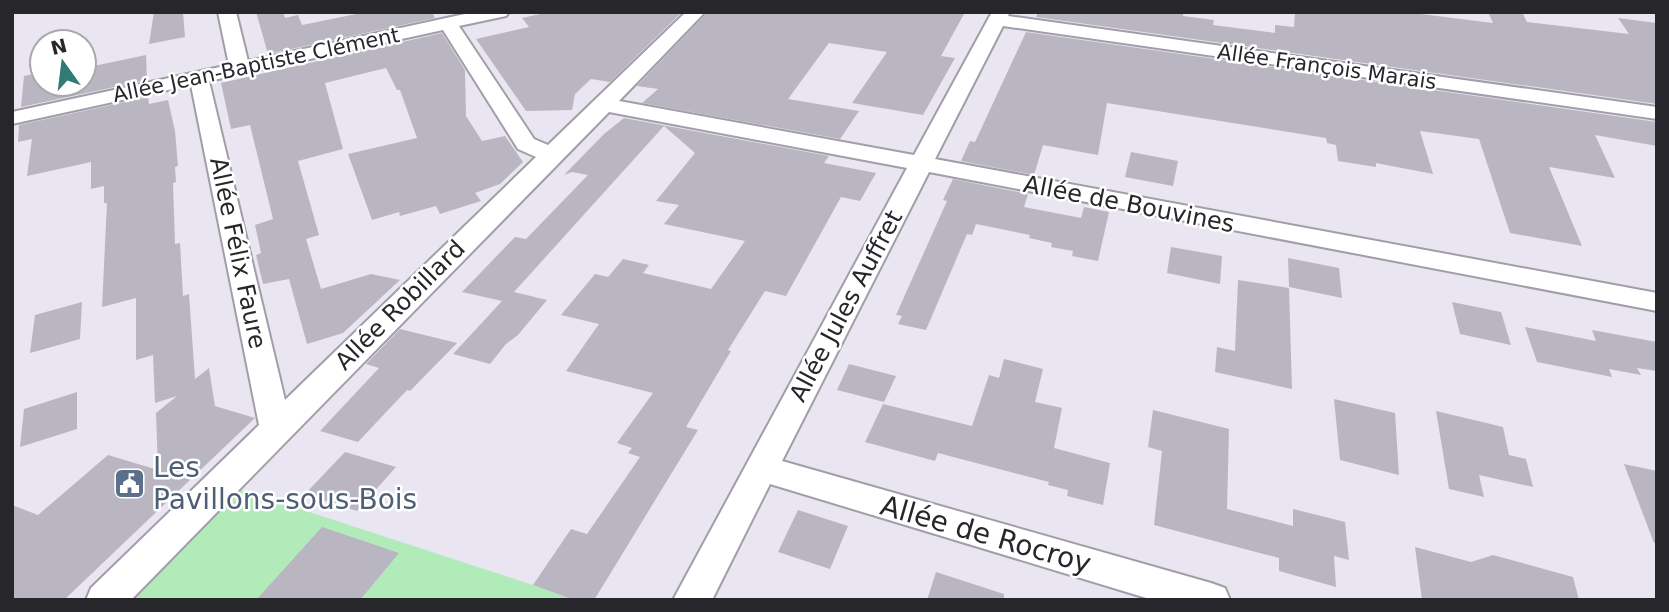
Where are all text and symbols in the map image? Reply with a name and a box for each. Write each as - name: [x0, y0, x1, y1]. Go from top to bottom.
- street label: Allée Jean-Baptiste Clément: [110, 23, 402, 107]
- north arrow: [28, 28, 98, 98]
- text: N: [49, 34, 69, 59]
- street label: Allée François Marais: [1216, 40, 1438, 94]
- street label: Allée Félix Faure: [204, 155, 272, 351]
- street label: Allée de Bouvines: [1021, 170, 1237, 238]
- street label: Allée Jules Auffret: [784, 206, 908, 406]
- street label: Allée Robillard: [329, 234, 471, 376]
- place label: Les Pavillons-sous-Bois: [153, 451, 417, 516]
- public building icon: Les Pavillons-sous-Bois: [113, 466, 147, 500]
- street label: Allée de Rocroy: [877, 489, 1095, 580]

